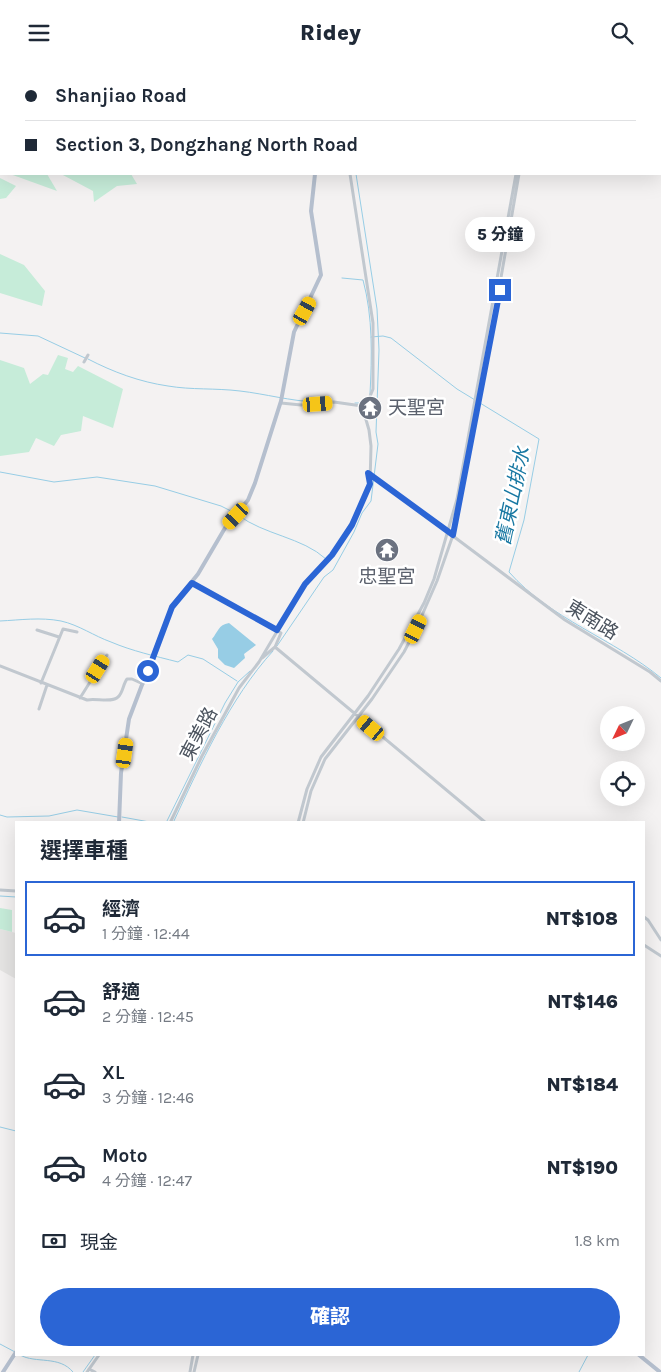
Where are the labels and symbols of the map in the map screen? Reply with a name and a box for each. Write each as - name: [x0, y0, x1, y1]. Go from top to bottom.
- callout: 5 分鐘: [465, 217, 535, 253]
- route end: [489, 279, 511, 301]
- car: [291, 294, 318, 328]
- car: [302, 395, 333, 413]
- temple icon: 天聖宮: [357, 395, 383, 421]
- place label: 天聖宮: [388, 397, 445, 419]
- water label: 舊東山排水: [491, 444, 535, 547]
- car: [220, 500, 251, 532]
- temple icon: 忠聖宮: [374, 537, 400, 563]
- place label: 忠聖宮: [358, 566, 416, 588]
- street label: 東南路: [562, 596, 622, 644]
- car: [402, 612, 429, 646]
- car: [83, 652, 112, 686]
- route start: [137, 660, 159, 682]
- street label: 東美路: [176, 704, 222, 764]
- north arrow: [600, 706, 645, 751]
- car: [354, 713, 387, 743]
- car: [115, 737, 134, 769]

